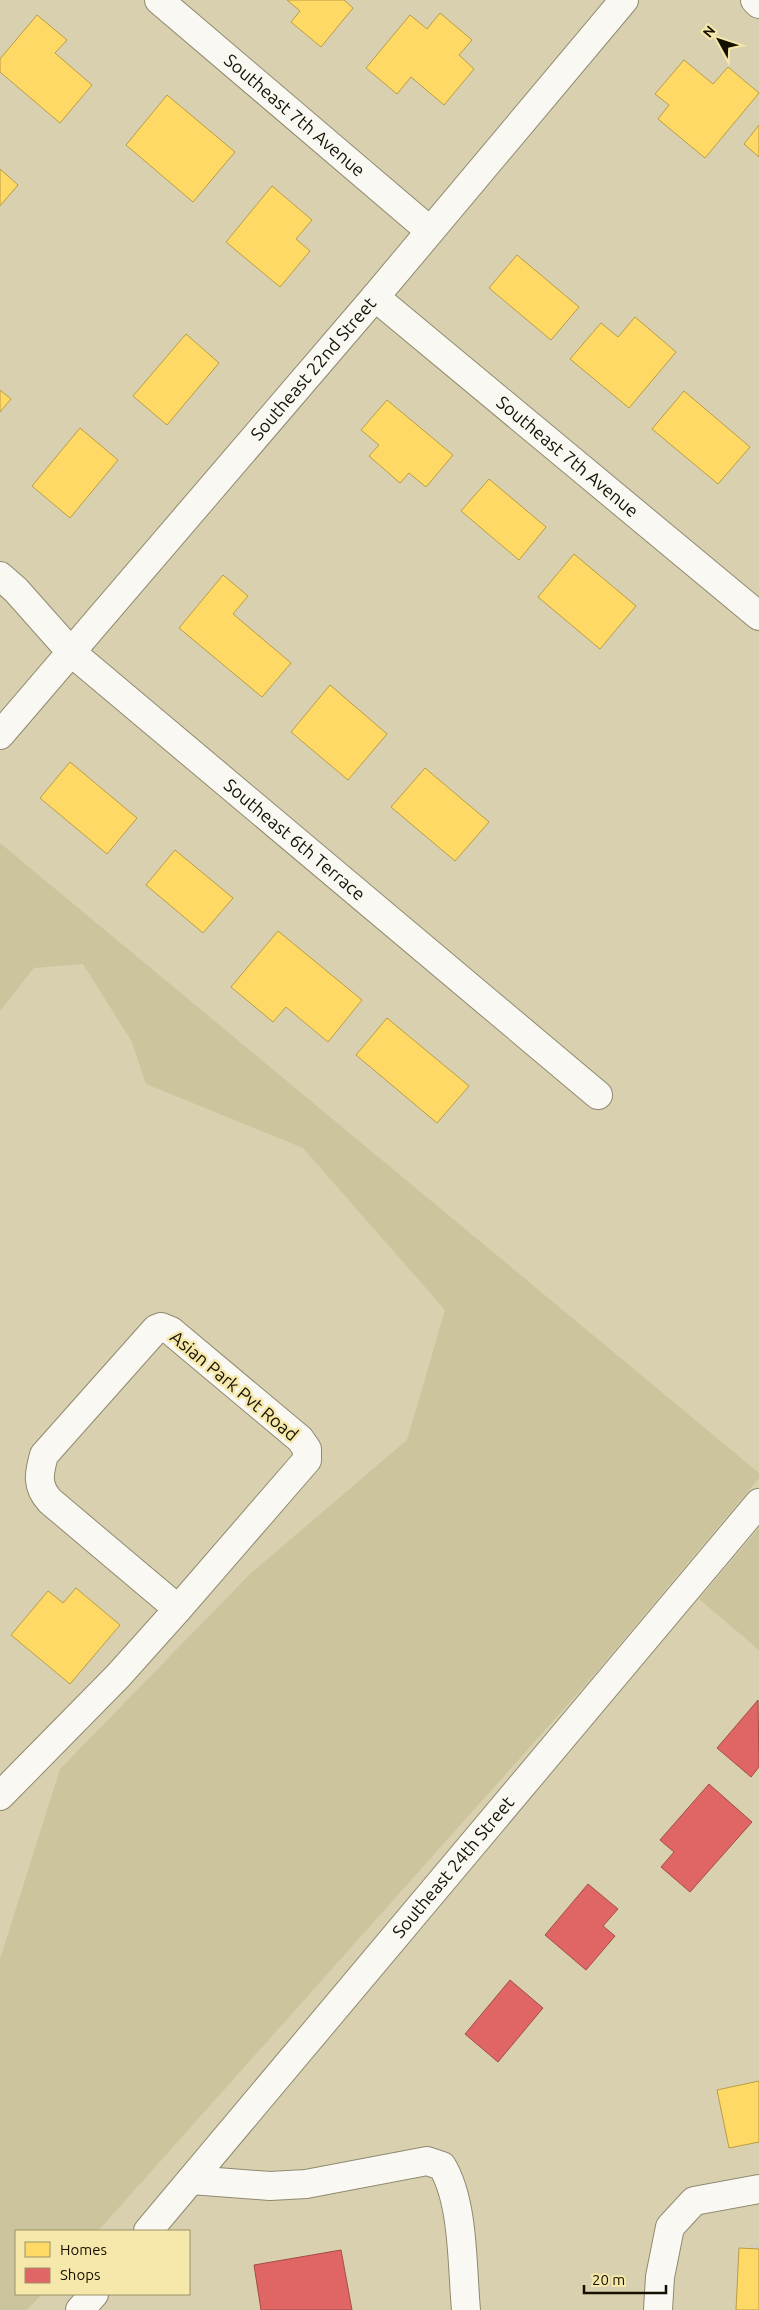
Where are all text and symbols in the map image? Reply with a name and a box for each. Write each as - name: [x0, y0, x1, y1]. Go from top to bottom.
- north arrow: [694, 15, 744, 65]
- text: N: [700, 22, 719, 41]
- street label: Southeast 7th Avenue: [221, 49, 369, 180]
- street label: Southeast 22nd Street: [246, 293, 379, 444]
- street label: Southeast 7th Avenue: [493, 391, 643, 521]
- street label: Southeast 6th Terrace: [221, 774, 370, 904]
- street label: Asian Park Pvt Road: [167, 1326, 302, 1444]
- street label: Southeast 24th Street: [388, 1792, 517, 1941]
- legend: [15, 2230, 190, 2295]
- text: Homes: [60, 2241, 107, 2258]
- scale bar: [584, 2262, 666, 2294]
- text: Shops: [60, 2266, 101, 2283]
- text: 20 m: [592, 2271, 625, 2288]

